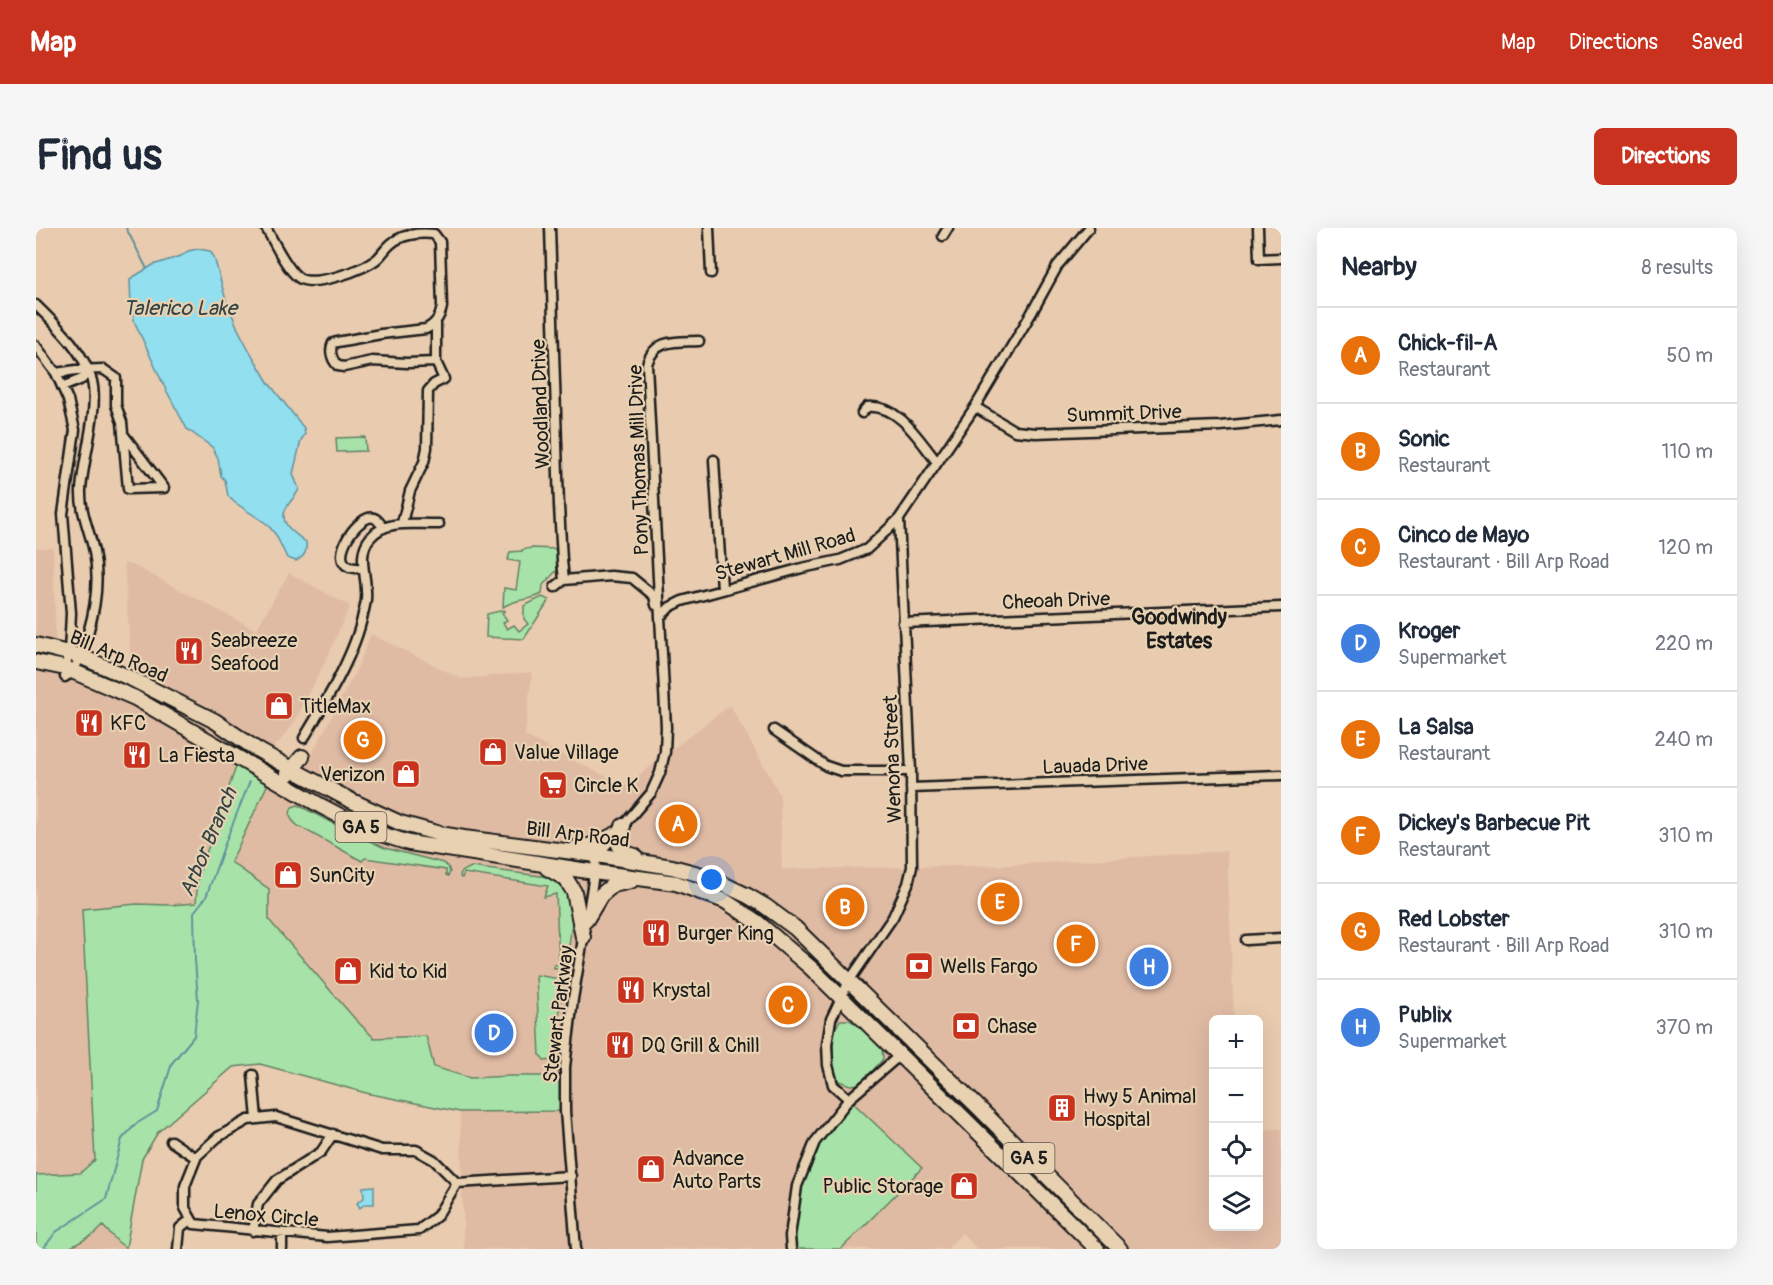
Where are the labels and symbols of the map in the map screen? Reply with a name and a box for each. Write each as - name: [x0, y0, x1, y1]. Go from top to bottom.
- water label: Talerico Lake: [123, 295, 240, 322]
- street label: Woodland Drive: [526, 338, 555, 469]
- street label: Pony Thomas Mill Drive: [623, 364, 654, 556]
- street label: Summit Drive: [1066, 399, 1182, 428]
- street label: Stewart Mill Road: [712, 522, 858, 587]
- street label: Cheoah Drive: [1002, 586, 1111, 615]
- district label: Goodwindy Estates: [1131, 604, 1227, 655]
- street label: Bill Arp Road: [66, 625, 172, 688]
- place label: Seabreeze Seafood: [210, 628, 298, 676]
- restaurant icon: Seabreeze Seafood: [173, 635, 205, 667]
- shop icon: TitleMax: [263, 690, 295, 722]
- place label: TitleMax: [300, 694, 371, 719]
- street label: Wenona Street: [878, 694, 907, 823]
- restaurant icon: KFC: [73, 707, 105, 739]
- place label: KFC: [110, 711, 146, 736]
- pin: G: [344, 718, 382, 762]
- shop icon: Value Village: [477, 736, 509, 768]
- restaurant icon: La Fiesta: [121, 739, 153, 771]
- place label: Value Village: [514, 740, 619, 765]
- place label: La Fiesta: [158, 743, 235, 768]
- street label: Lauada Drive: [1042, 751, 1148, 780]
- shop icon: Verizon: [390, 758, 422, 790]
- place label: Verizon: [320, 762, 385, 787]
- supermarket icon: Circle K: [537, 769, 569, 801]
- place label: Circle K: [574, 773, 638, 798]
- water label: Arbor Branch: [173, 783, 244, 901]
- pin: A: [658, 802, 698, 846]
- road number: GA 5: [336, 812, 386, 842]
- street label: Bill Arp Road: [525, 816, 631, 853]
- shop icon: SunCity: [272, 859, 304, 891]
- place label: SunCity: [309, 863, 375, 888]
- your location: [697, 865, 726, 894]
- pin: E: [980, 880, 1020, 924]
- pin: B: [826, 884, 864, 930]
- restaurant icon: Burger King: [640, 917, 672, 949]
- place label: Burger King: [677, 921, 774, 946]
- pin: F: [1056, 922, 1096, 966]
- street label: Stewart Parkway: [538, 943, 579, 1084]
- pin: H: [1130, 944, 1168, 990]
- bank icon: Wells Fargo: [903, 950, 935, 982]
- place label: Wells Fargo: [940, 954, 1038, 979]
- shop icon: Kid to Kid: [332, 955, 364, 987]
- place label: Kid to Kid: [369, 959, 447, 984]
- restaurant icon: Krystal: [615, 974, 647, 1006]
- place label: Krystal: [652, 978, 711, 1003]
- pin: C: [768, 982, 807, 1028]
- pin: D: [474, 1010, 514, 1056]
- bank icon: Chase: [950, 1010, 982, 1042]
- place label: Chase: [987, 1014, 1037, 1039]
- restaurant icon: DQ Grill & Chill: [604, 1029, 636, 1061]
- place label: DQ Grill & Chill: [641, 1033, 760, 1058]
- place label: Hwy 5 Animal Hospital: [1083, 1084, 1196, 1132]
- building icon: Hwy 5 Animal Hospital: [1046, 1092, 1078, 1124]
- road number: GA 5: [1004, 1143, 1054, 1173]
- place label: Advance Auto Parts: [672, 1146, 761, 1194]
- shop icon: Advance Auto Parts: [635, 1153, 667, 1185]
- shop icon: Public Storage: [948, 1170, 980, 1202]
- place label: Public Storage: [822, 1174, 943, 1199]
- street label: Lenox Circle: [212, 1198, 320, 1233]

